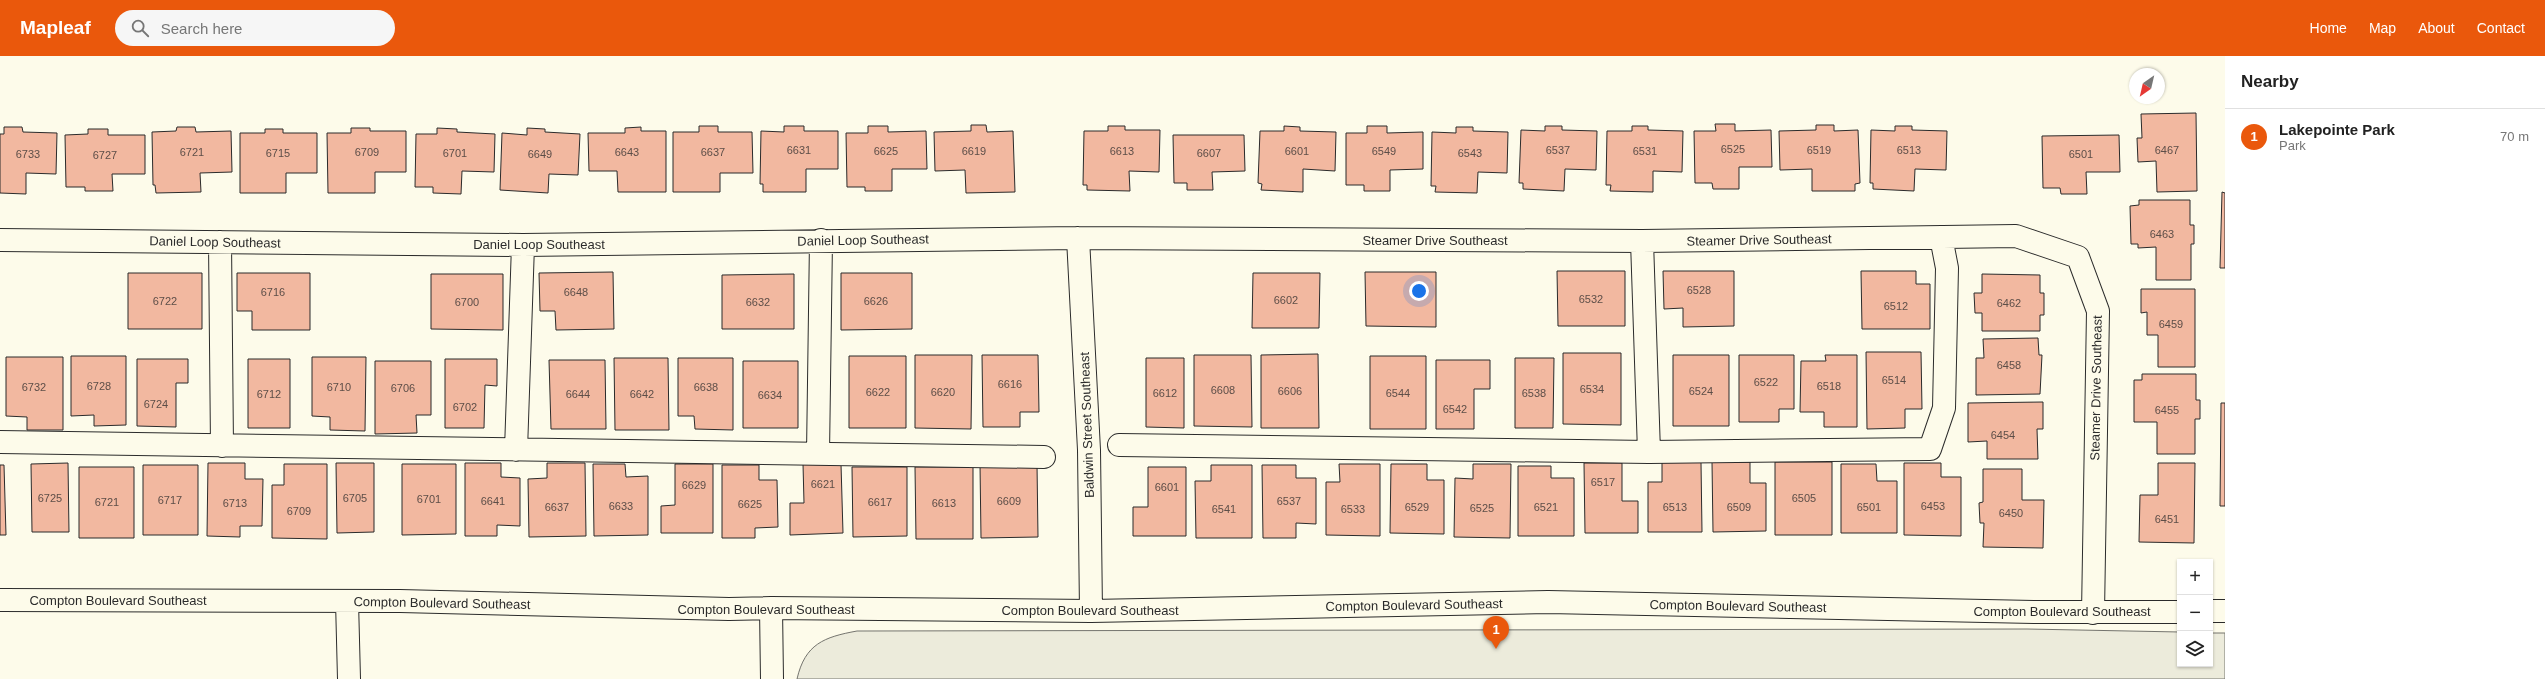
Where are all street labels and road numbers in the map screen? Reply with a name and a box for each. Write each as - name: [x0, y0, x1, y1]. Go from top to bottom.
- street label: Daniel Loop Southeast: [797, 231, 929, 249]
- street label: Steamer Drive Southeast: [1686, 231, 1832, 249]
- street label: Daniel Loop Southeast: [149, 233, 281, 251]
- street label: Steamer Drive Southeast: [1362, 233, 1508, 248]
- street label: Daniel Loop Southeast: [473, 237, 605, 252]
- street label: Steamer Drive Southeast: [2087, 315, 2105, 461]
- street label: Baldwin Street Southeast: [1077, 351, 1097, 498]
- street label: Compton Boulevard Southeast: [29, 593, 207, 608]
- street label: Compton Boulevard Southeast: [353, 594, 531, 612]
- street label: Compton Boulevard Southeast: [1325, 596, 1503, 614]
- street label: Compton Boulevard Southeast: [1649, 597, 1827, 615]
- street label: Compton Boulevard Southeast: [677, 602, 855, 617]
- street label: Compton Boulevard Southeast: [1001, 603, 1179, 618]
- street label: Compton Boulevard Southeast: [1973, 604, 2151, 619]

